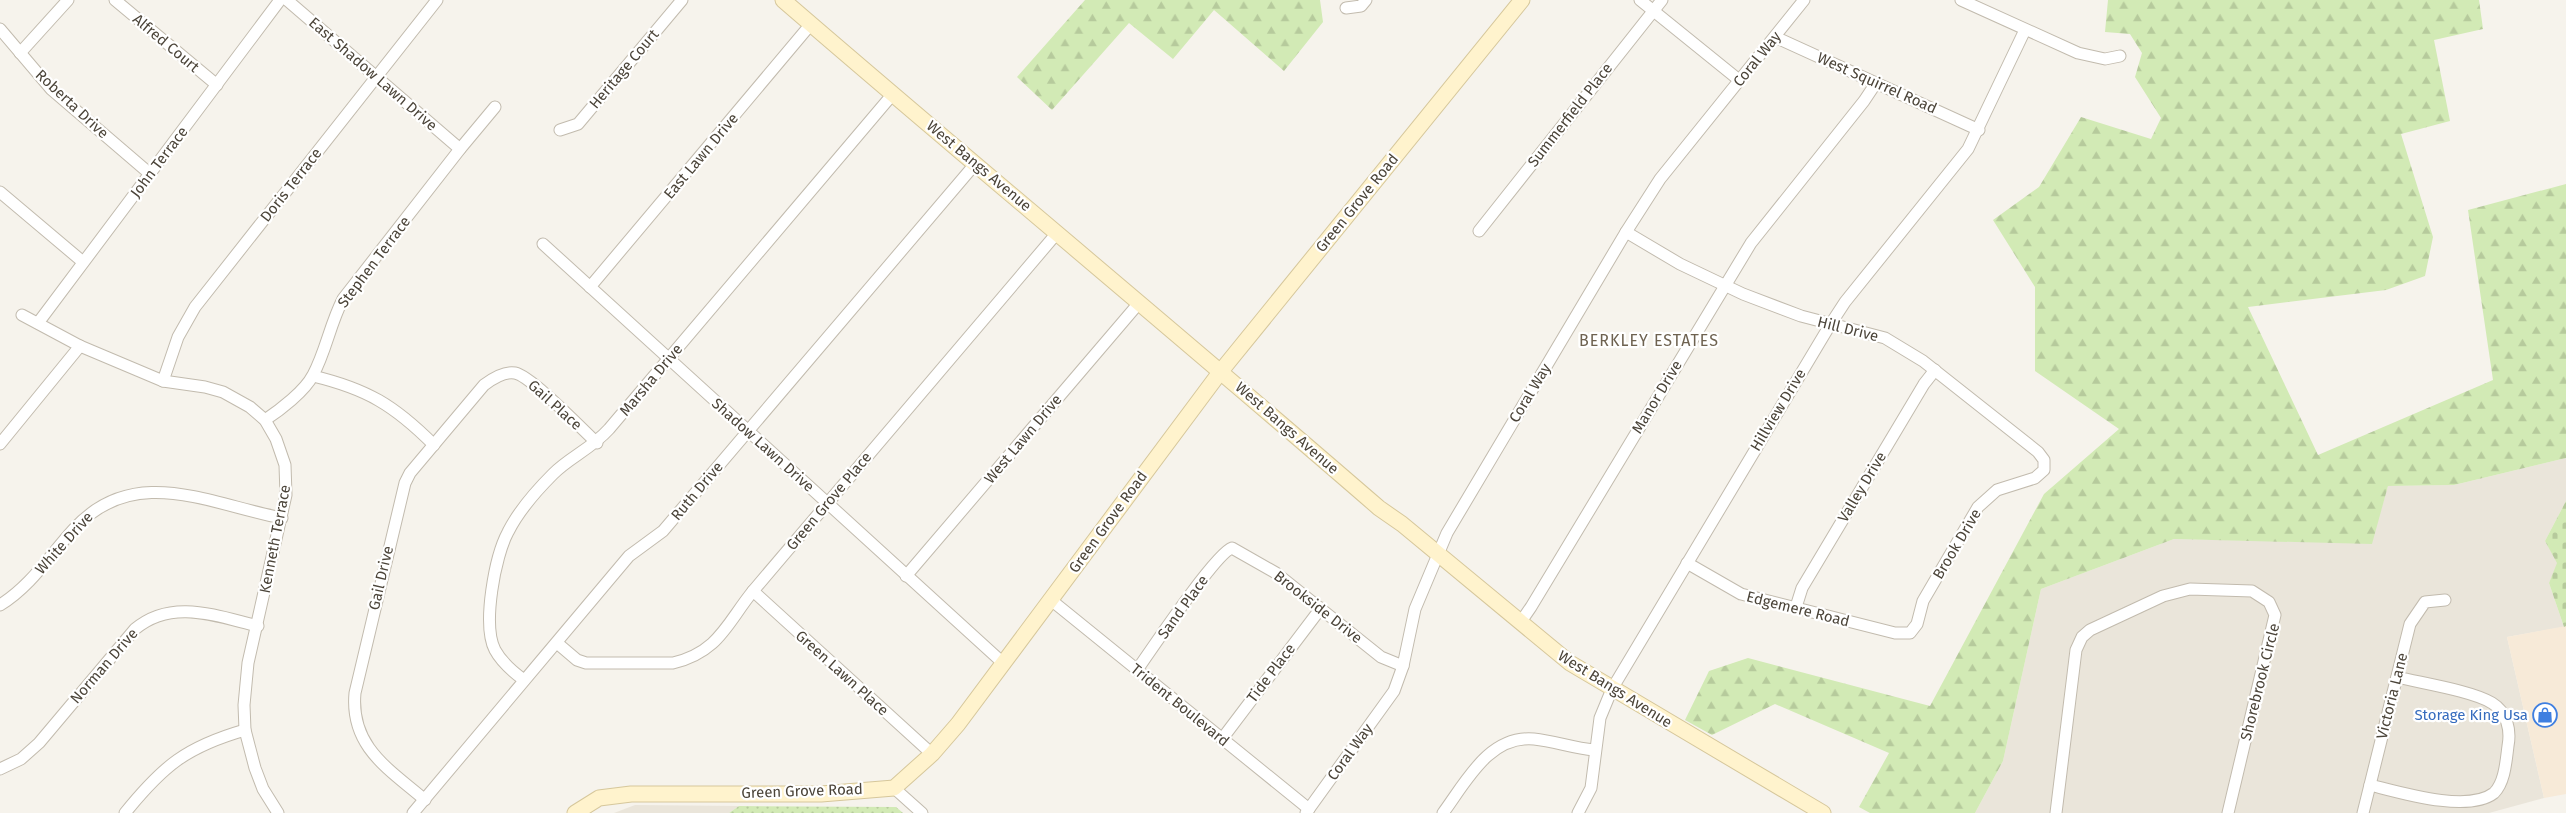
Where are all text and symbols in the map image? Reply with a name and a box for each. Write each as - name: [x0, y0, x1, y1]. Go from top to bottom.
- street label: Alfred Court: [129, 10, 203, 76]
- street label: East Shadow Lawn Drive: [305, 13, 441, 135]
- street label: Heritage Court: [586, 25, 663, 112]
- street label: Coral Way: [1729, 27, 1785, 90]
- street label: West Squirrel Road: [1814, 49, 1940, 117]
- street label: Summerfield Place: [1524, 60, 1616, 170]
- street label: Roberta Drive: [32, 66, 112, 142]
- street label: East Lawn Drive: [660, 109, 742, 203]
- street label: West Bangs Avenue: [923, 117, 1035, 215]
- street label: John Terrace: [126, 123, 192, 201]
- street label: Doris Terrace: [257, 144, 325, 226]
- street label: Green Grove Road: [1312, 150, 1402, 256]
- street label: Stephen Terrace: [334, 213, 414, 311]
- street label: Hill Drive: [1816, 313, 1880, 345]
- district label: BERKLEY ESTATES: [1579, 331, 1719, 350]
- street label: Marsha Drive: [616, 340, 686, 420]
- street label: Manor Drive: [1628, 357, 1686, 437]
- street label: Coral Way: [1505, 360, 1555, 426]
- street label: Hillview Drive: [1746, 366, 1810, 454]
- street label: Gail Place: [524, 376, 586, 434]
- street label: West Bangs Avenue: [1232, 378, 1342, 478]
- street label: West Lawn Drive: [980, 391, 1066, 487]
- street label: Shadow Lawn Drive: [708, 394, 818, 496]
- street label: Green Grove Place: [783, 448, 875, 554]
- street label: Valley Drive: [1834, 448, 1890, 526]
- street label: Ruth Drive: [667, 458, 727, 524]
- street label: Green Grove Road: [1065, 468, 1151, 576]
- street label: Kenneth Terrace: [256, 483, 294, 595]
- street label: Brook Drive: [1929, 506, 1985, 582]
- street label: White Drive: [31, 508, 97, 578]
- street label: Gail Drive: [365, 544, 397, 612]
- street label: Brookside Drive: [1270, 567, 1366, 647]
- street label: Sand Place: [1154, 572, 1212, 642]
- street label: Edgemere Road: [1745, 588, 1851, 630]
- street label: Shorebrook Circle: [2237, 621, 2283, 743]
- street label: Norman Drive: [66, 625, 142, 707]
- street label: Green Lawn Place: [792, 627, 892, 719]
- street label: Tide Place: [1243, 640, 1299, 706]
- street label: West Bangs Avenue: [1555, 647, 1675, 731]
- street label: Victoria Lane: [2373, 651, 2411, 741]
- street label: Trident Boulevard: [1127, 660, 1233, 750]
- shop icon: Storage King Usa: [2532, 702, 2558, 728]
- place label: Storage King Usa: [2414, 706, 2528, 724]
- street label: Coral Way: [1323, 720, 1377, 784]
- street label: Green Grove Road: [741, 780, 863, 802]

